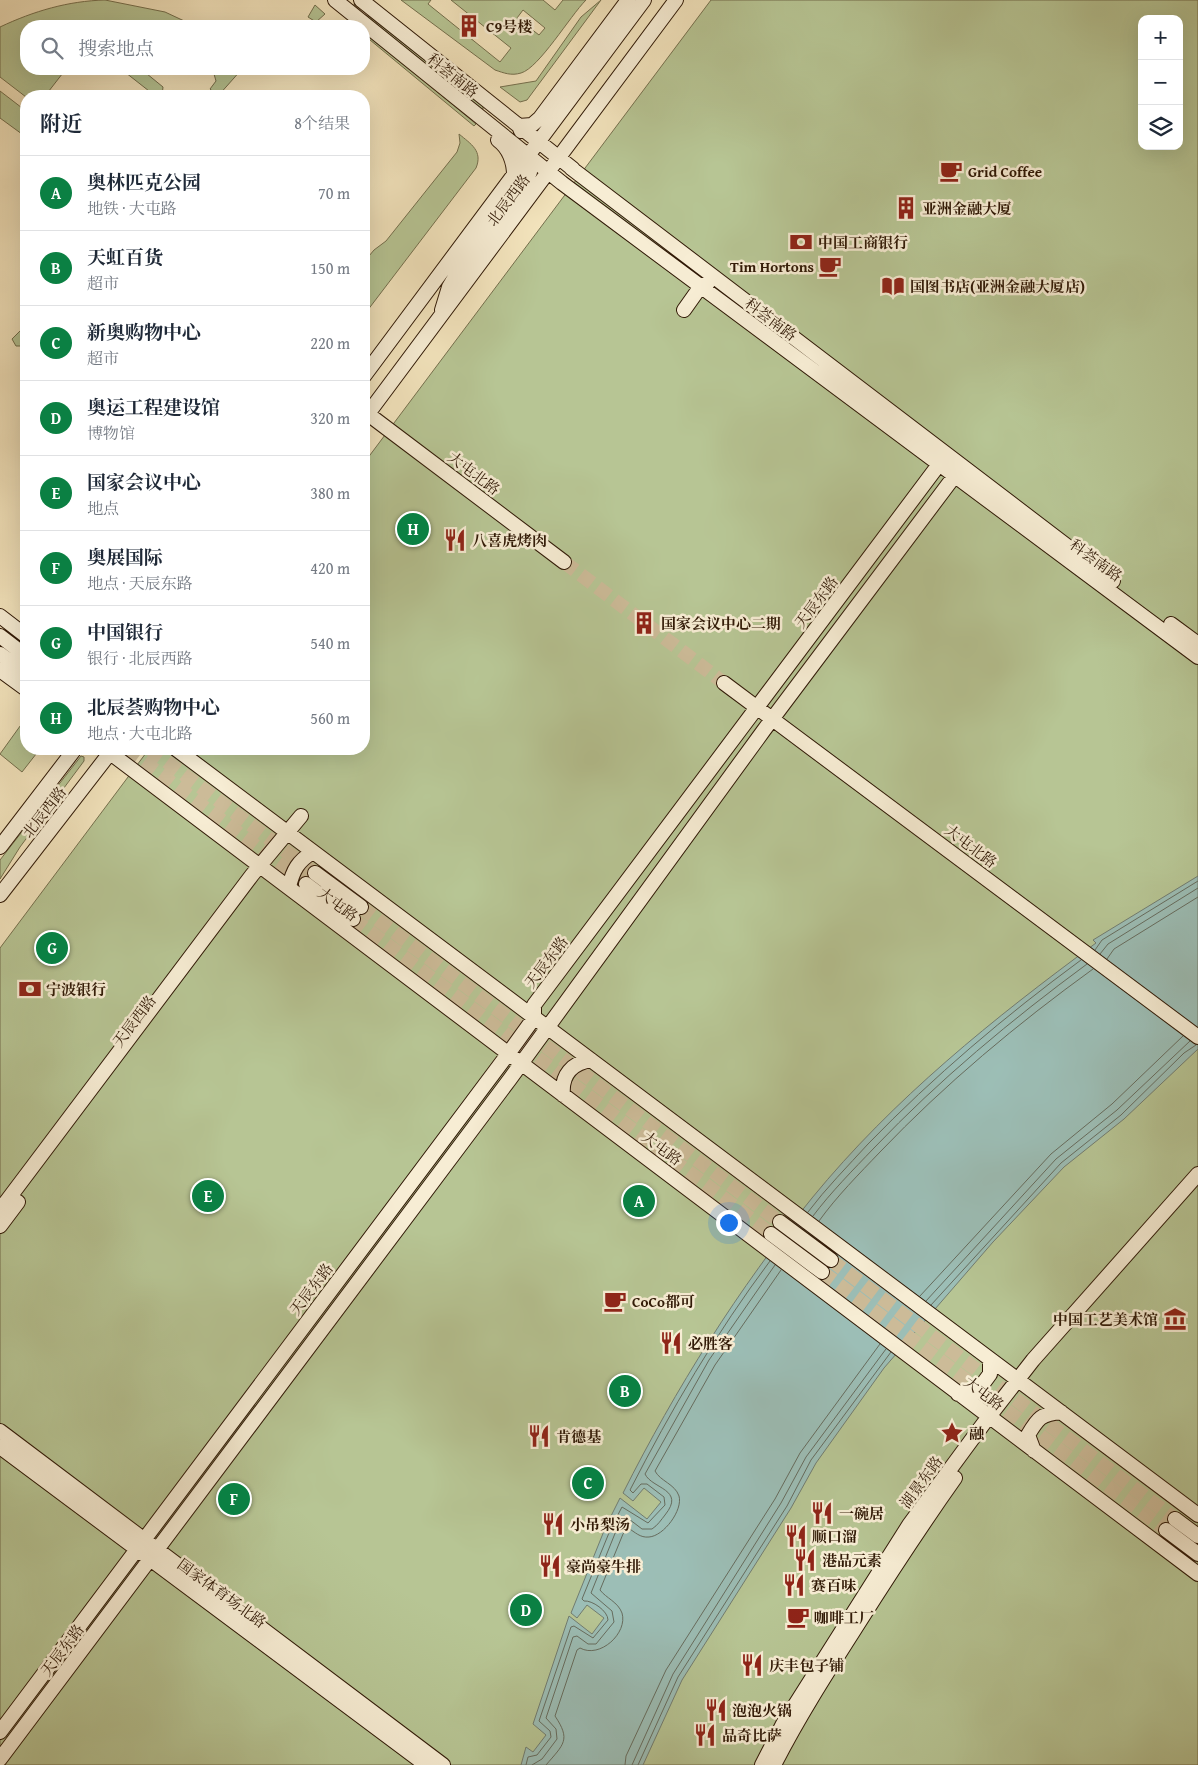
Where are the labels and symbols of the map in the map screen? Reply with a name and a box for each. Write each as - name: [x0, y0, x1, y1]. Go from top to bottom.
- building icon: C9号楼: [456, 13, 482, 39]
- place label: C9号楼: [486, 16, 532, 37]
- street label: 科荟南路: [423, 48, 483, 102]
- cafe icon: Grid Coffee: [938, 158, 964, 184]
- place label: Grid Coffee: [968, 161, 1042, 182]
- street label: 北辰西路: [482, 170, 534, 230]
- building icon: 亚洲金融大厦: [893, 195, 919, 221]
- place label: 亚洲金融大厦: [922, 198, 1012, 219]
- bank icon: 中国工商银行: [788, 229, 814, 255]
- place label: 中国工商银行: [818, 232, 908, 253]
- cafe icon: Tim Hortons: [817, 253, 843, 279]
- place label: Tim Hortons: [730, 256, 814, 277]
- library icon: 国图书店(亚洲金融大厦店): [880, 273, 906, 299]
- place label: 国图书店(亚洲金融大厦店): [910, 276, 1085, 297]
- street label: 科荟南路: [741, 293, 801, 345]
- street label: 大屯北路: [444, 447, 504, 499]
- pin: H: [397, 510, 429, 548]
- restaurant icon: 八喜虎烤肉: [442, 527, 468, 553]
- place label: 八喜虎烤肉: [472, 530, 547, 551]
- street label: 科荟南路: [1066, 534, 1126, 586]
- street label: 天辰东路: [790, 572, 842, 632]
- building icon: 国家会议中心二期: [631, 610, 657, 636]
- place label: 国家会议中心二期: [661, 613, 781, 634]
- street label: 北辰西路: [17, 782, 71, 842]
- street label: 大屯北路: [941, 820, 1001, 872]
- street label: 大屯路: [314, 882, 362, 926]
- pin: G: [36, 929, 68, 967]
- street label: 天辰东路: [520, 932, 572, 992]
- bank icon: 宁波银行: [17, 976, 43, 1002]
- place label: 宁波银行: [46, 979, 106, 1000]
- street label: 天辰西路: [108, 991, 160, 1051]
- street label: 大屯路: [638, 1126, 686, 1170]
- pin: E: [192, 1177, 224, 1215]
- pin: A: [623, 1182, 655, 1220]
- your location: [716, 1210, 742, 1236]
- street label: 天辰东路: [285, 1259, 337, 1319]
- cafe icon: CoCo都可: [602, 1288, 628, 1314]
- place label: CoCo都可: [632, 1291, 695, 1312]
- museum icon: 中国工艺美术馆: [1162, 1306, 1188, 1332]
- place label: 中国工艺美术馆: [1053, 1309, 1158, 1330]
- restaurant icon: 必胜客: [658, 1330, 684, 1356]
- place label: 必胜客: [688, 1333, 733, 1354]
- street label: 大屯路: [960, 1371, 1008, 1415]
- pin: B: [609, 1372, 641, 1410]
- place icon: 融: [939, 1420, 965, 1446]
- restaurant icon: 肯德基: [526, 1423, 552, 1449]
- place label: 融: [969, 1423, 984, 1444]
- place label: 肯德基: [556, 1426, 602, 1447]
- street label: 湖景东路: [895, 1452, 947, 1512]
- pin: C: [572, 1464, 604, 1502]
- pin: F: [218, 1480, 250, 1518]
- restaurant icon: 一碗居: [809, 1500, 835, 1526]
- place label: 一碗居: [839, 1503, 884, 1524]
- restaurant icon: 小吊梨汤: [540, 1511, 566, 1537]
- place label: 小吊梨汤: [570, 1514, 630, 1535]
- restaurant icon: 顺口溜: [783, 1523, 809, 1549]
- place label: 顺口溜: [812, 1526, 857, 1547]
- restaurant icon: 港品元素: [792, 1547, 818, 1573]
- place label: 港品元素: [822, 1550, 882, 1571]
- restaurant icon: 豪尚豪牛排: [537, 1553, 563, 1579]
- street label: 国家体育场北路: [173, 1554, 271, 1632]
- place label: 豪尚豪牛排: [566, 1556, 641, 1577]
- restaurant icon: 赛百味: [781, 1572, 807, 1598]
- place label: 赛百味: [811, 1575, 857, 1596]
- pin: D: [510, 1591, 542, 1629]
- cafe icon: 咖啡工厂: [785, 1604, 811, 1630]
- place label: 咖啡工厂: [814, 1607, 874, 1628]
- street label: 天辰东路: [36, 1620, 88, 1680]
- restaurant icon: 庆丰包子铺: [739, 1652, 765, 1678]
- place label: 庆丰包子铺: [769, 1655, 844, 1676]
- restaurant icon: 泡泡火锅: [703, 1697, 729, 1723]
- place label: 泡泡火锅: [732, 1700, 792, 1721]
- restaurant icon: 品奇比萨: [692, 1722, 718, 1748]
- place label: 品奇比萨: [722, 1725, 782, 1746]

